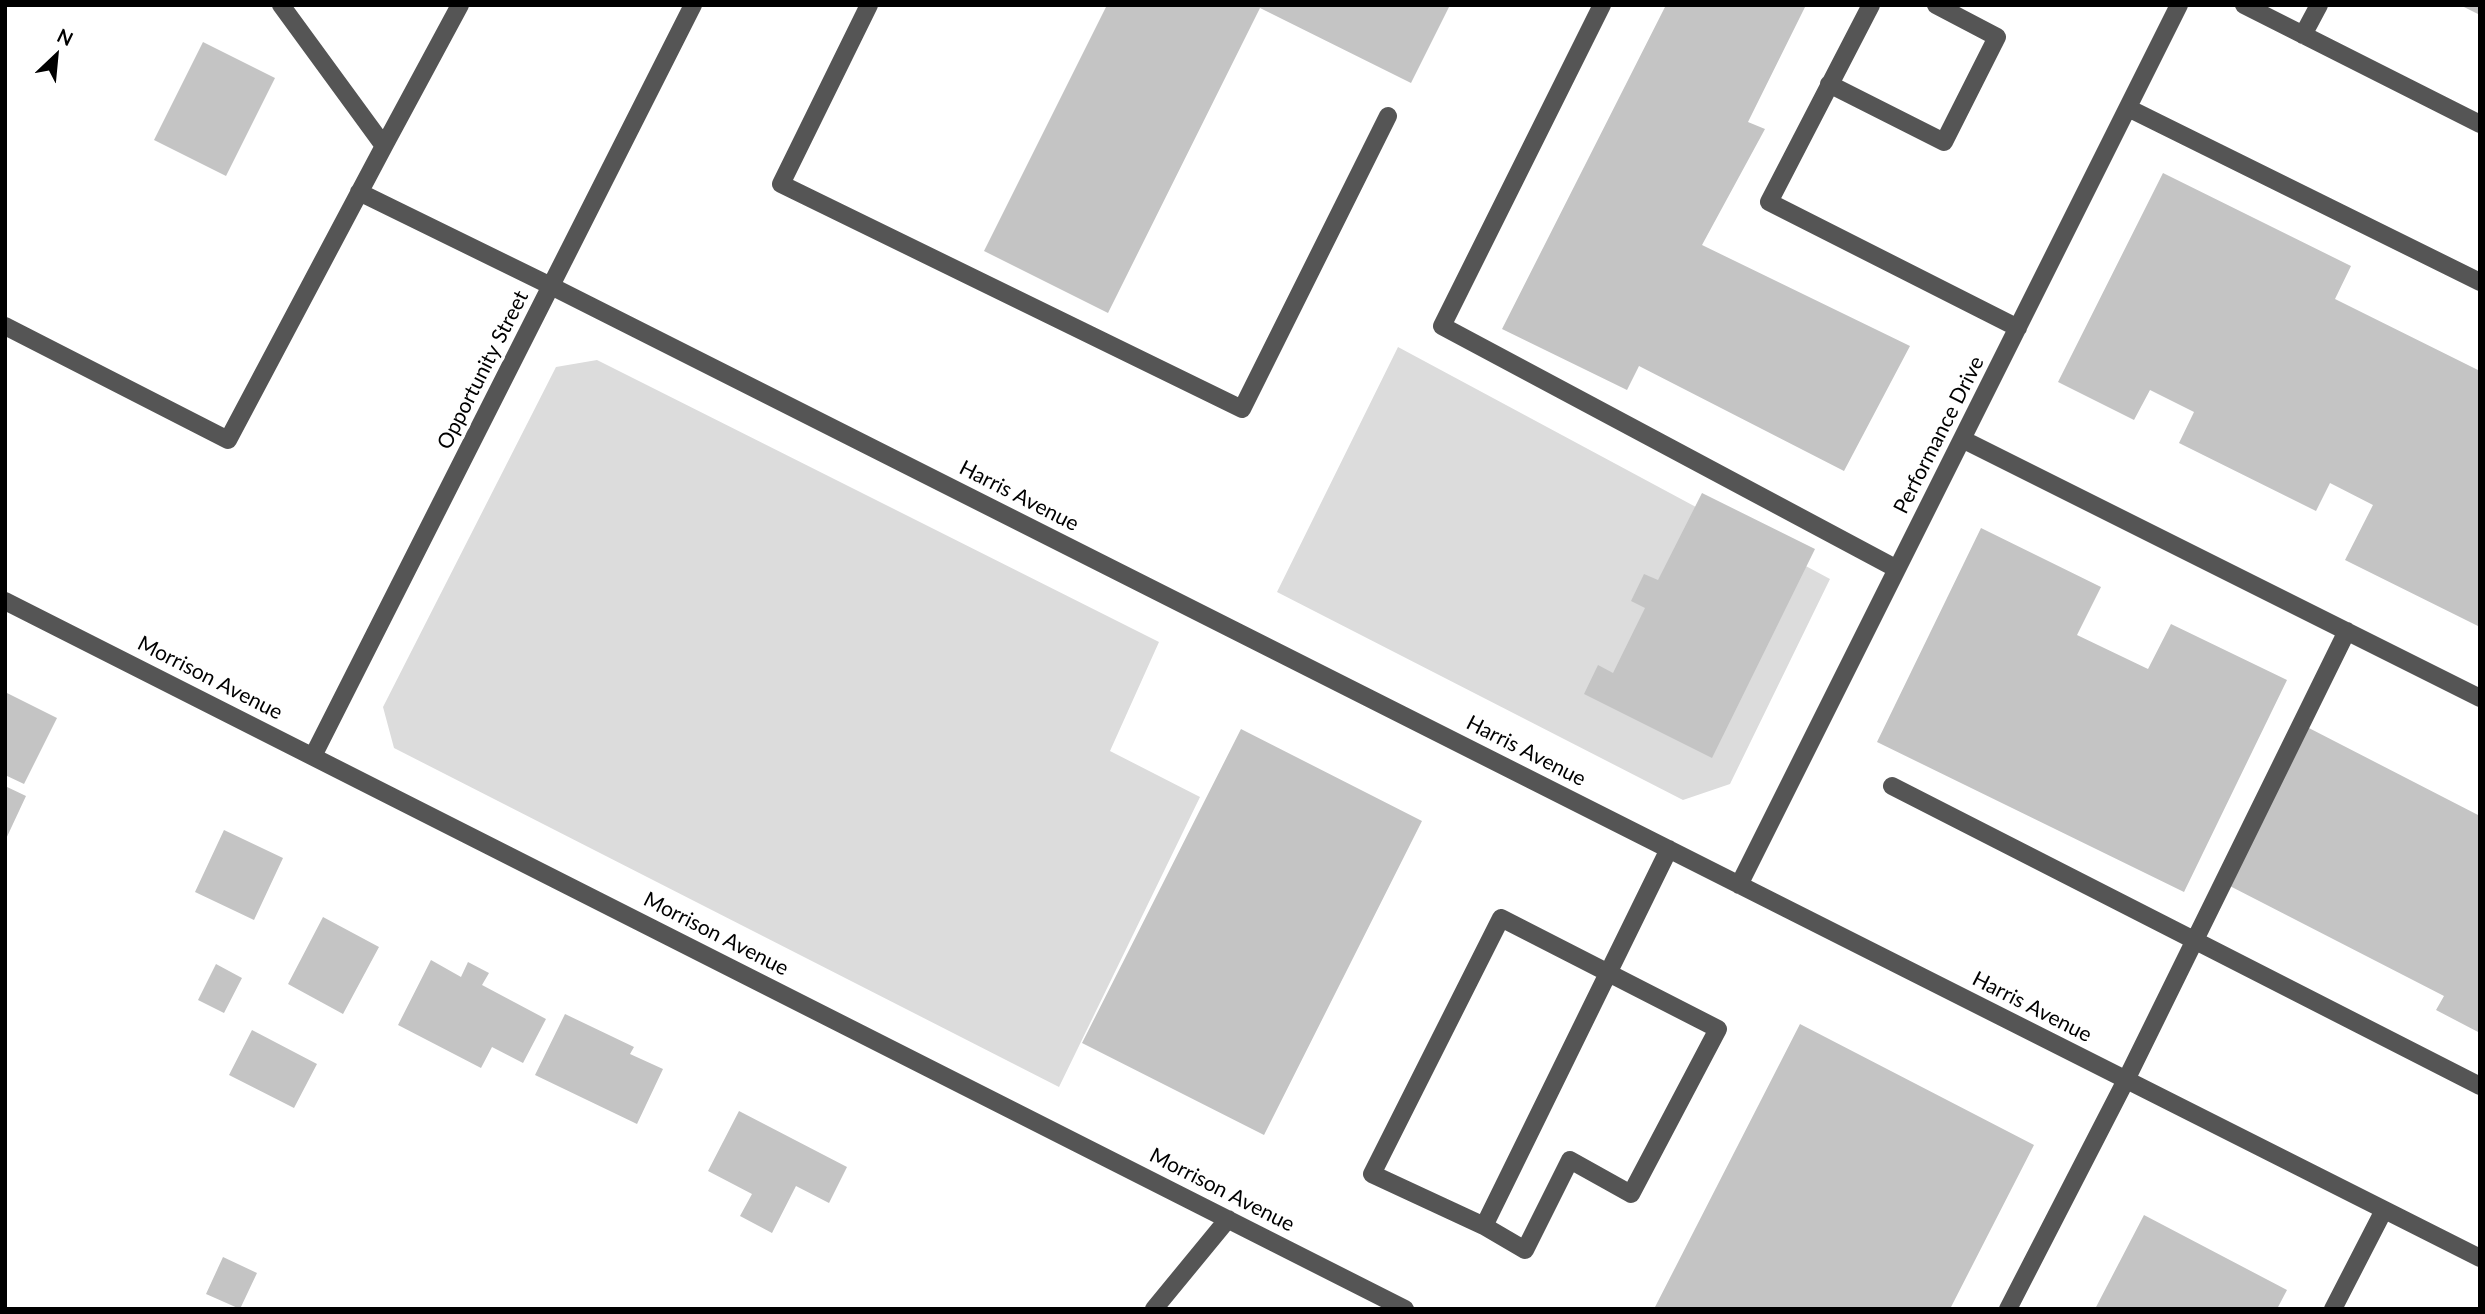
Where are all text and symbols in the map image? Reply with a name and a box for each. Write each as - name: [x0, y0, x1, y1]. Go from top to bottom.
- north arrow: [21, 21, 91, 91]
- text: N: [54, 23, 77, 50]
- street label: Opportunity Street: [432, 286, 534, 454]
- street label: Performance Drive: [1888, 352, 1990, 518]
- street label: Harris Avenue: [955, 455, 1083, 537]
- street label: Morrison Avenue: [133, 631, 287, 725]
- street label: Harris Avenue: [1462, 710, 1590, 792]
- street label: Morrison Avenue: [639, 887, 793, 981]
- street label: Harris Avenue: [1968, 966, 2096, 1048]
- street label: Morrison Avenue: [1145, 1143, 1299, 1237]

